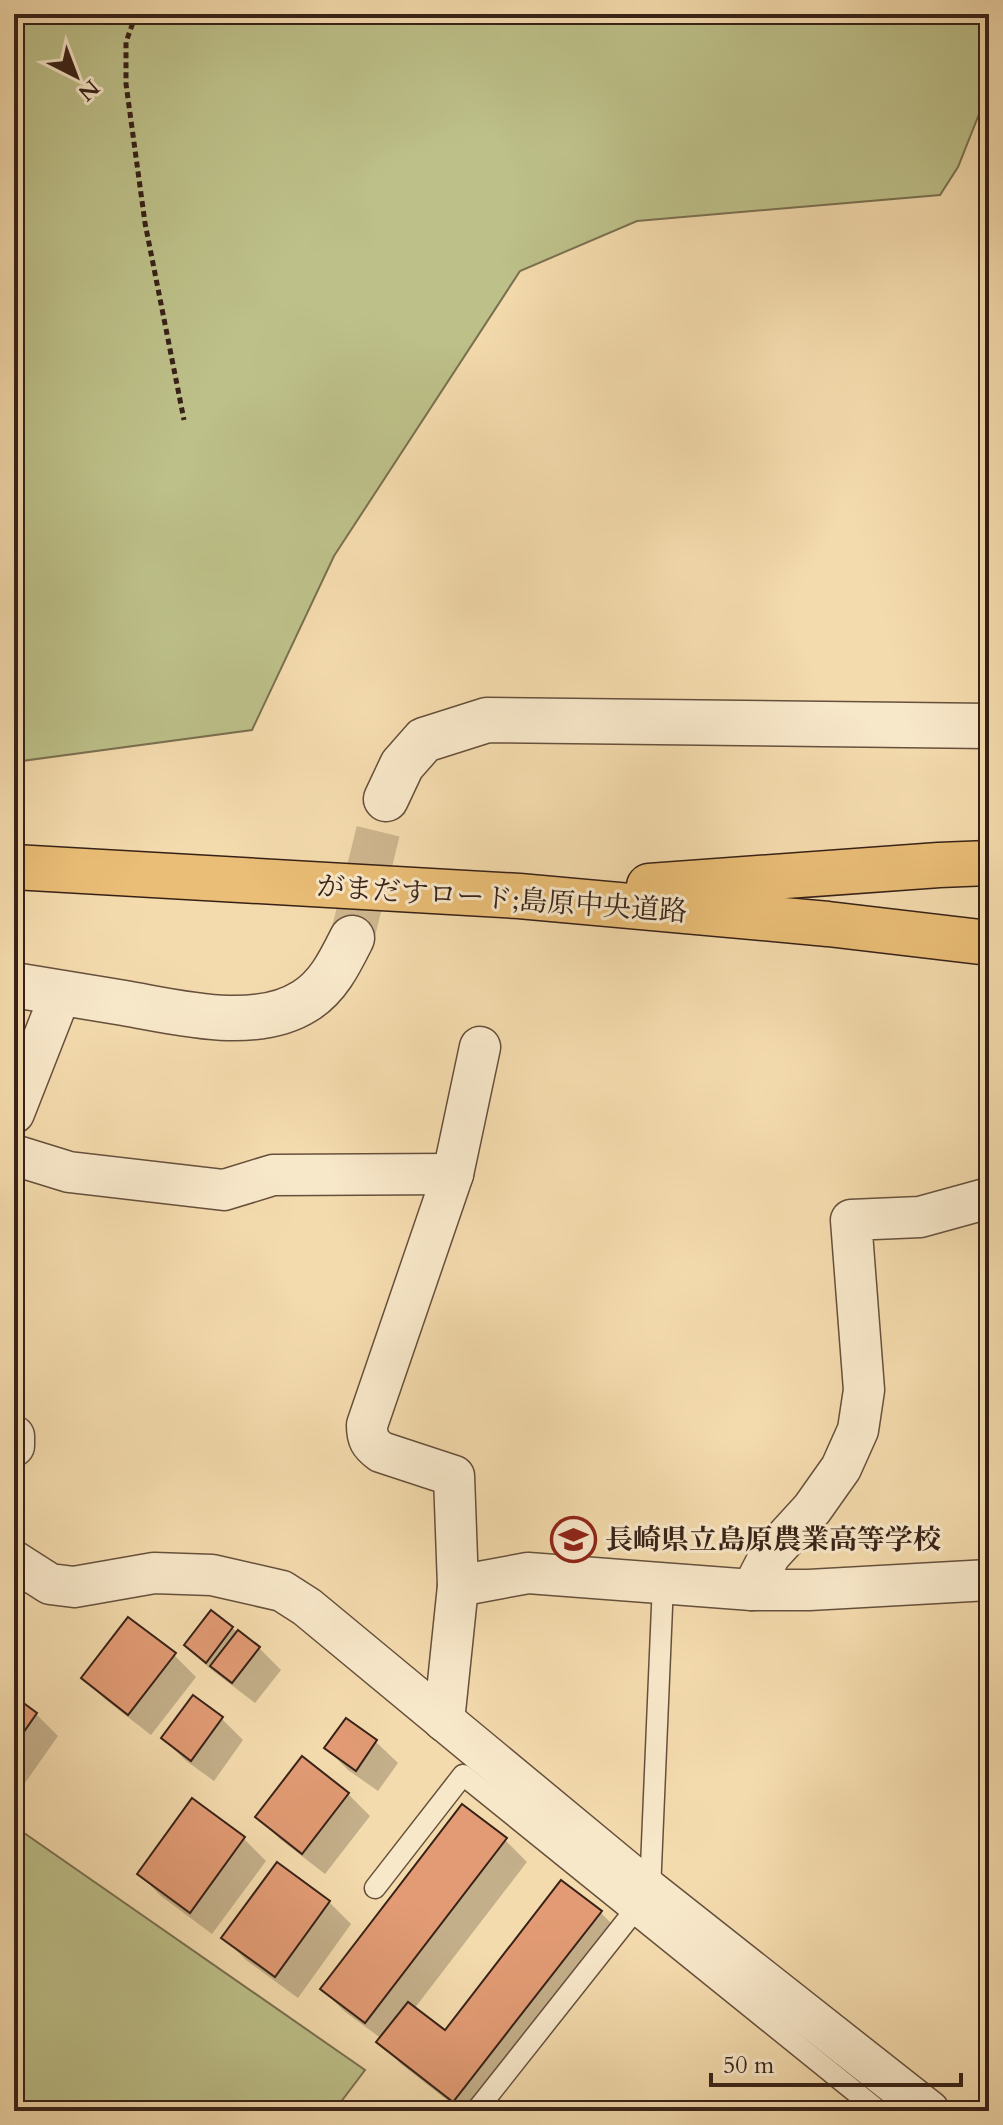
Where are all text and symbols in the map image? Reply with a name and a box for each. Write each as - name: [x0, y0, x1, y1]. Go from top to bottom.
- north arrow: [36, 36, 116, 116]
- text: N: [72, 73, 106, 108]
- street label: がまだすロード;島原中央道路: [315, 867, 688, 931]
- school or university icon: 長崎県立島原農業高等学校: [550, 1515, 598, 1563]
- place label: 長崎県立島原農業高等学校: [605, 1521, 941, 1559]
- scale bar: [711, 2037, 961, 2087]
- text: 50 m: [723, 2049, 775, 2082]

